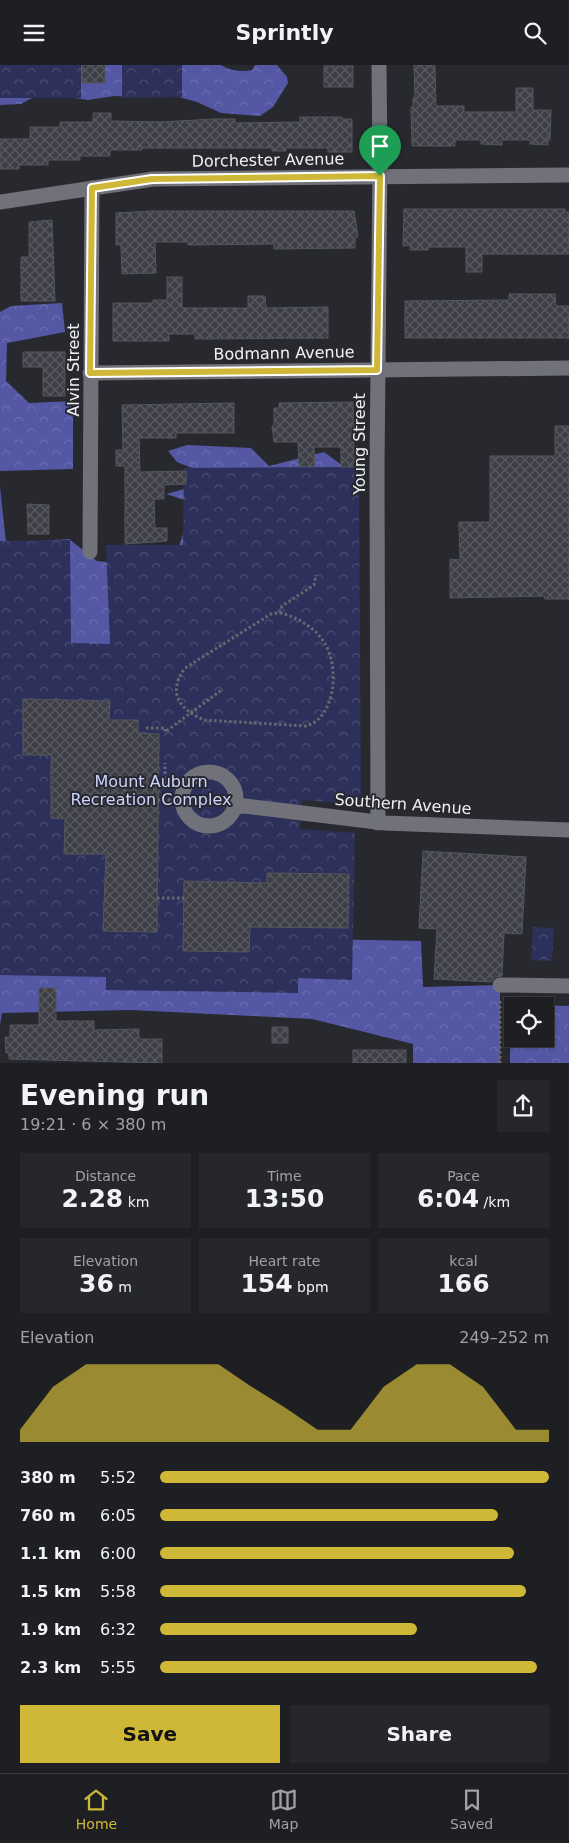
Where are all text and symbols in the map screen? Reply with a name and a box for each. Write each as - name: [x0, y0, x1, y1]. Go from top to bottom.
- icon: menu: [20, 19, 48, 47]
- icon: search: [521, 19, 549, 47]
- text: Sprintly: [235, 20, 334, 45]
- pin: [359, 125, 401, 176]
- icon: arrive: [366, 132, 394, 160]
- street label: Dorchester Avenue: [192, 149, 344, 171]
- street label: Alvin Street: [64, 323, 83, 417]
- street label: Bodmann Avenue: [213, 342, 355, 364]
- street label: Young Street: [350, 393, 369, 496]
- park label: Mount Auburn Recreation Complex: [71, 772, 231, 809]
- street label: Southern Avenue: [334, 790, 472, 818]
- map controls: [504, 997, 554, 1047]
- button: locate: [504, 997, 554, 1047]
- text: Evening run: [20, 1079, 209, 1112]
- button: share: [497, 1080, 549, 1132]
- text: 19:21 · 6 × 380 m: [20, 1115, 166, 1134]
- text: Distance: [75, 1168, 136, 1184]
- text: Time: [267, 1168, 302, 1184]
- text: Pace: [447, 1168, 480, 1184]
- text: 2.28: [62, 1184, 123, 1213]
- text: 13:50: [245, 1184, 324, 1213]
- text: 6:04: [417, 1184, 479, 1213]
- text: km: [123, 1194, 149, 1210]
- text: /km: [479, 1194, 510, 1210]
- text: Elevation: [73, 1253, 138, 1269]
- text: Heart rate: [249, 1253, 320, 1269]
- text: kcal: [449, 1253, 478, 1269]
- text: 36: [79, 1269, 114, 1298]
- text: 154: [240, 1269, 293, 1298]
- text: 166: [437, 1269, 490, 1298]
- text: m: [114, 1279, 132, 1295]
- text: bpm: [293, 1279, 329, 1295]
- text: Elevation: [20, 1328, 94, 1347]
- text: 249–252 m: [459, 1328, 549, 1347]
- text: 380 m: [20, 1468, 76, 1487]
- text: 5:52: [100, 1468, 136, 1487]
- text: 760 m: [20, 1506, 76, 1525]
- text: 6:05: [100, 1506, 136, 1525]
- text: 1.1 km: [20, 1544, 81, 1563]
- text: 6:00: [100, 1544, 136, 1563]
- text: 1.5 km: [20, 1582, 81, 1601]
- text: 5:58: [100, 1582, 136, 1601]
- text: 1.9 km: [20, 1620, 81, 1639]
- text: 6:32: [100, 1620, 136, 1639]
- text: 2.3 km: [20, 1658, 81, 1677]
- text: 5:55: [100, 1658, 136, 1677]
- button: Save: [20, 1705, 280, 1763]
- button: Share: [290, 1705, 549, 1763]
- tab: Home: [76, 1786, 117, 1832]
- tab: Map: [269, 1786, 298, 1832]
- tab: Saved: [450, 1786, 493, 1832]

